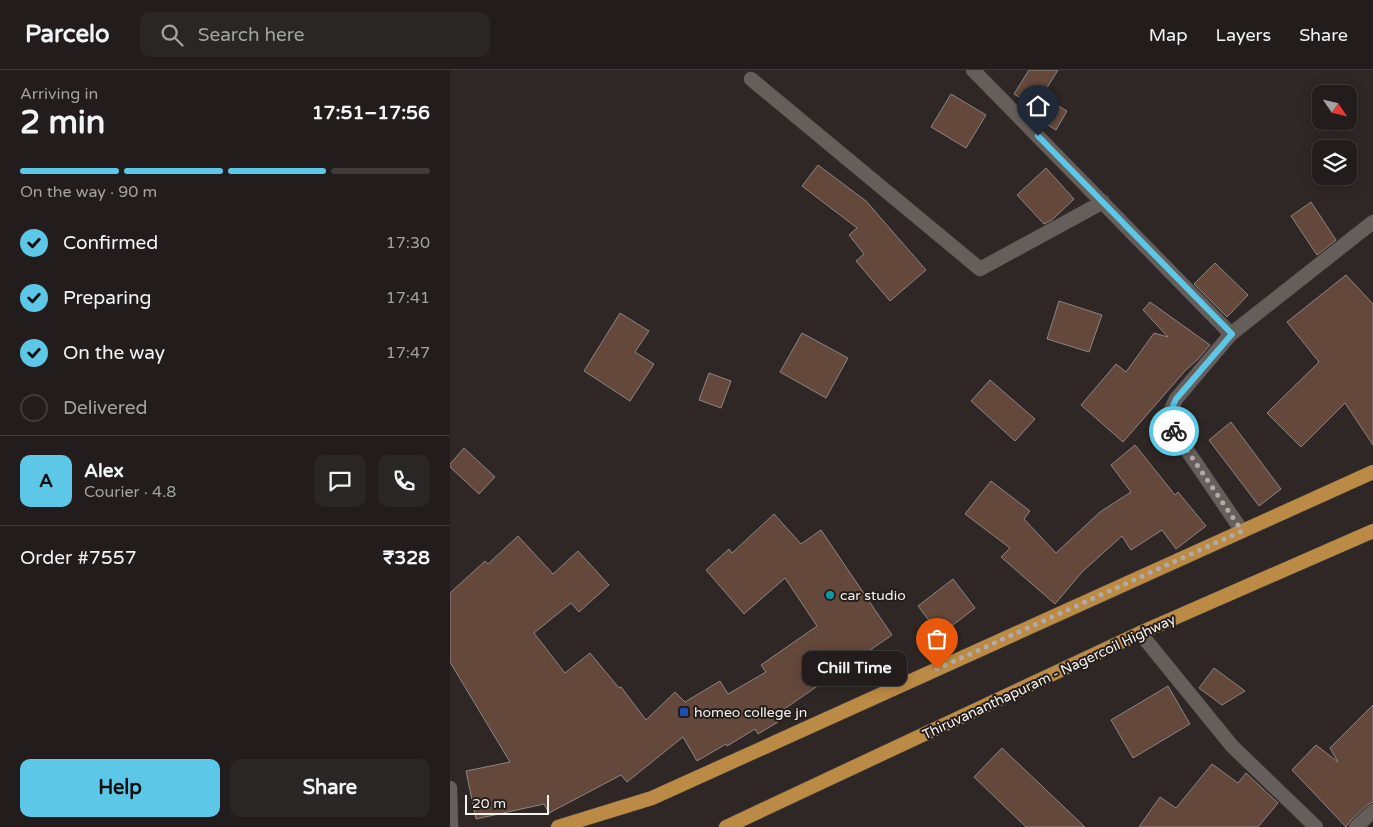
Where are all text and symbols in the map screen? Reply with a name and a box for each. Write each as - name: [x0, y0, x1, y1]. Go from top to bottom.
- search box: [140, 12, 490, 57]
- text: Parcelo: [25, 20, 110, 49]
- icon: search: [158, 21, 186, 49]
- text: Search here: [198, 24, 305, 46]
- text: Map: [1149, 24, 1188, 46]
- text: Layers: [1216, 24, 1271, 46]
- text: Share: [1299, 24, 1348, 46]
- text: Arriving in: [20, 84, 98, 104]
- pin: [1017, 85, 1059, 136]
- north arrow: [1312, 85, 1358, 130]
- map controls: [1312, 85, 1357, 185]
- icon: home: [1024, 92, 1052, 120]
- text: 17:51–17:56: [312, 102, 430, 124]
- text: 2 min: [20, 104, 105, 142]
- button: layers: [1312, 140, 1357, 185]
- text: On the way · 90 m: [20, 182, 157, 202]
- icon: check: [20, 229, 48, 257]
- text: Confirmed: [63, 232, 158, 254]
- text: 17:30: [386, 233, 430, 253]
- icon: check: [20, 284, 48, 312]
- text: Preparing: [63, 287, 152, 309]
- text: 17:41: [386, 288, 430, 308]
- icon: check: [20, 339, 48, 367]
- text: On the way: [63, 342, 165, 364]
- text: 17:47: [386, 343, 430, 363]
- text: Delivered: [63, 397, 148, 419]
- courier: [1149, 406, 1199, 456]
- icon: bike: [1160, 417, 1188, 445]
- button: chat: [314, 455, 366, 507]
- button: phone: [378, 455, 430, 507]
- text: Alex: [84, 460, 124, 482]
- text: A: [39, 470, 53, 492]
- text: Courier · 4.8: [84, 482, 176, 502]
- text: Order #7557: [20, 547, 137, 569]
- text: ₹328: [383, 547, 430, 569]
- place label: car studio: [840, 587, 906, 604]
- marker: car studio: [824, 589, 836, 601]
- street label: Thiruvananthapuram - Nagercoil Highway: [920, 610, 1179, 743]
- pin: [916, 618, 958, 669]
- icon: bag: [923, 625, 951, 653]
- callout: Chill Time: [802, 652, 907, 686]
- text: Chill Time: [817, 658, 892, 678]
- place label: homeo college jn: [694, 704, 807, 721]
- marker: homeo college jn: [678, 706, 690, 718]
- button: Help: [20, 759, 220, 817]
- button: Share: [230, 759, 430, 817]
- scale bar: [465, 792, 549, 815]
- text: 20 m: [472, 795, 506, 812]

